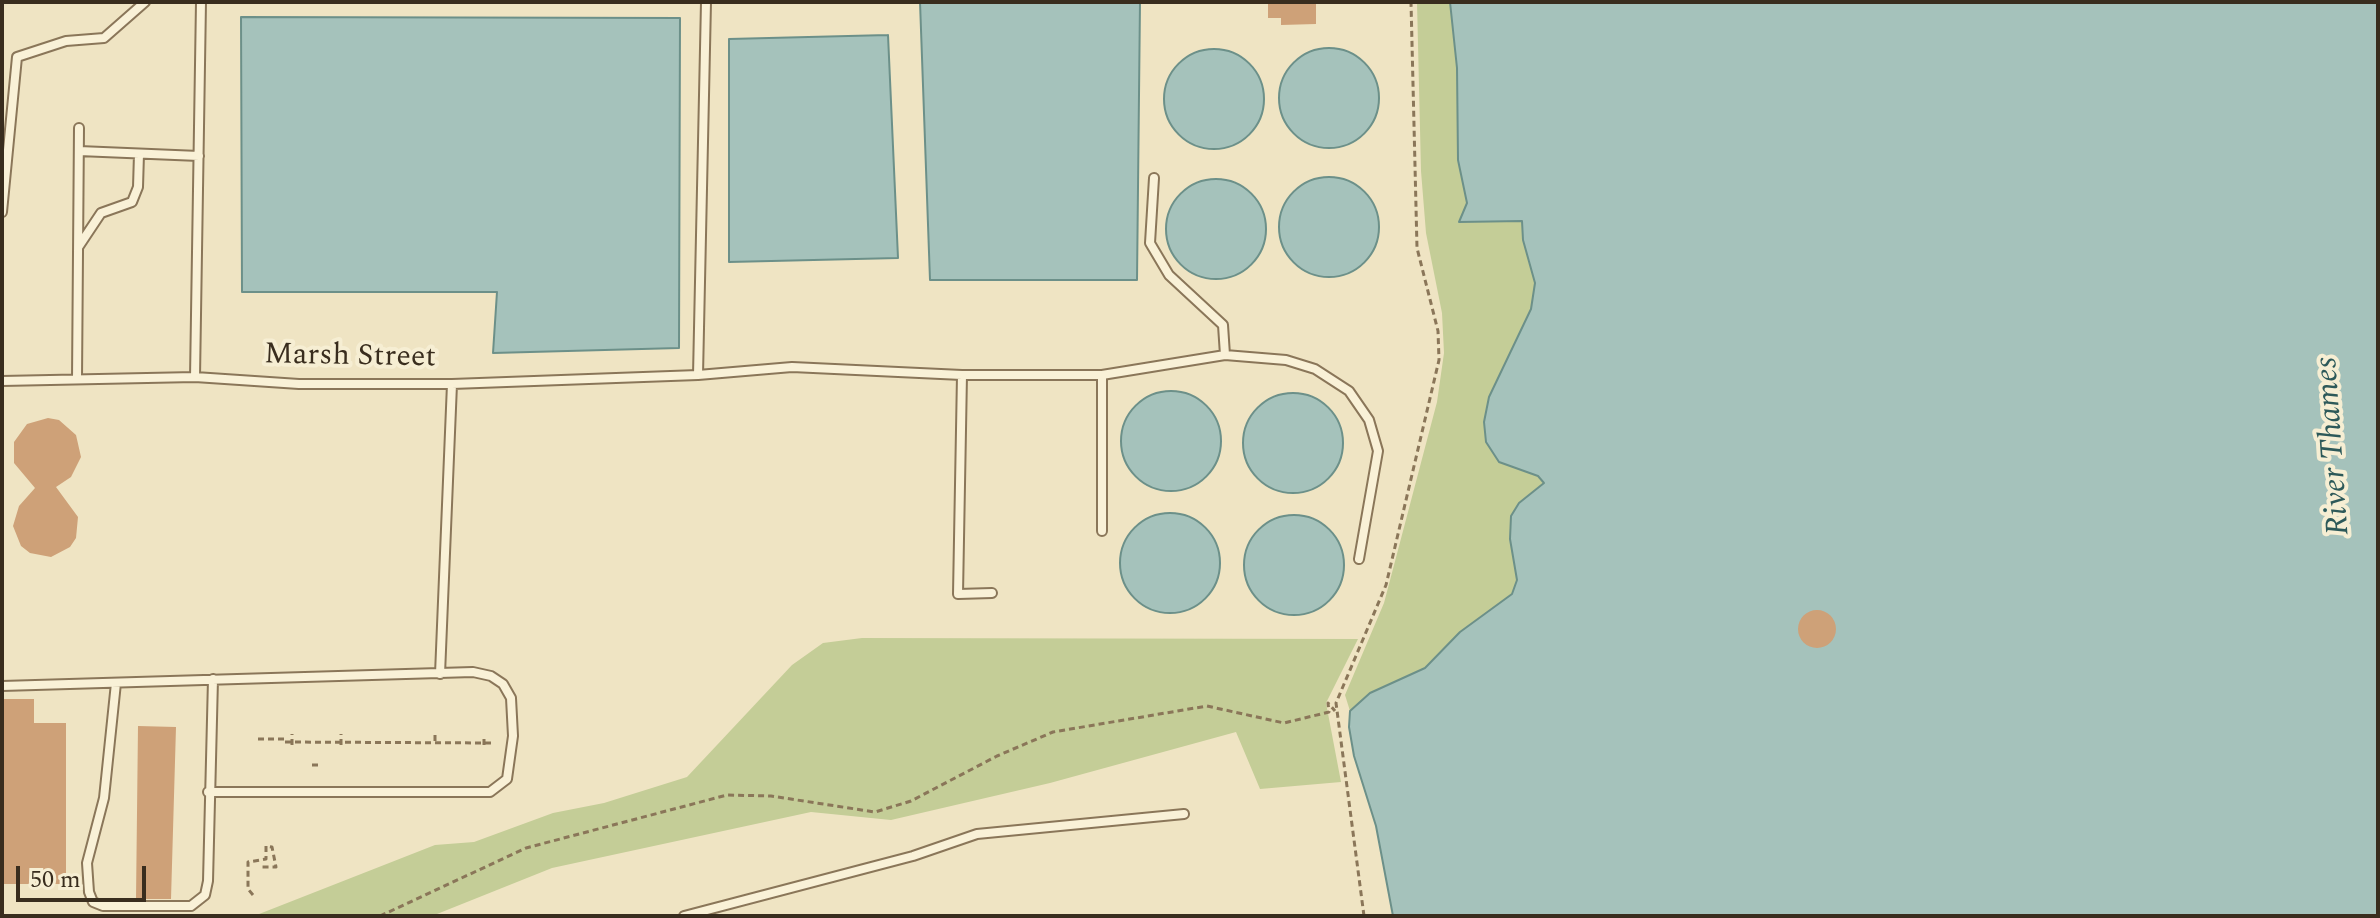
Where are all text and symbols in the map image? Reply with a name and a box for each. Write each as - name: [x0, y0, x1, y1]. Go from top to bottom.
- street label: Marsh Street: [264, 339, 436, 377]
- water label: River Thames: [2310, 356, 2360, 536]
- scale bar: [20, 850, 150, 900]
- text: 50 m: [30, 862, 81, 898]

